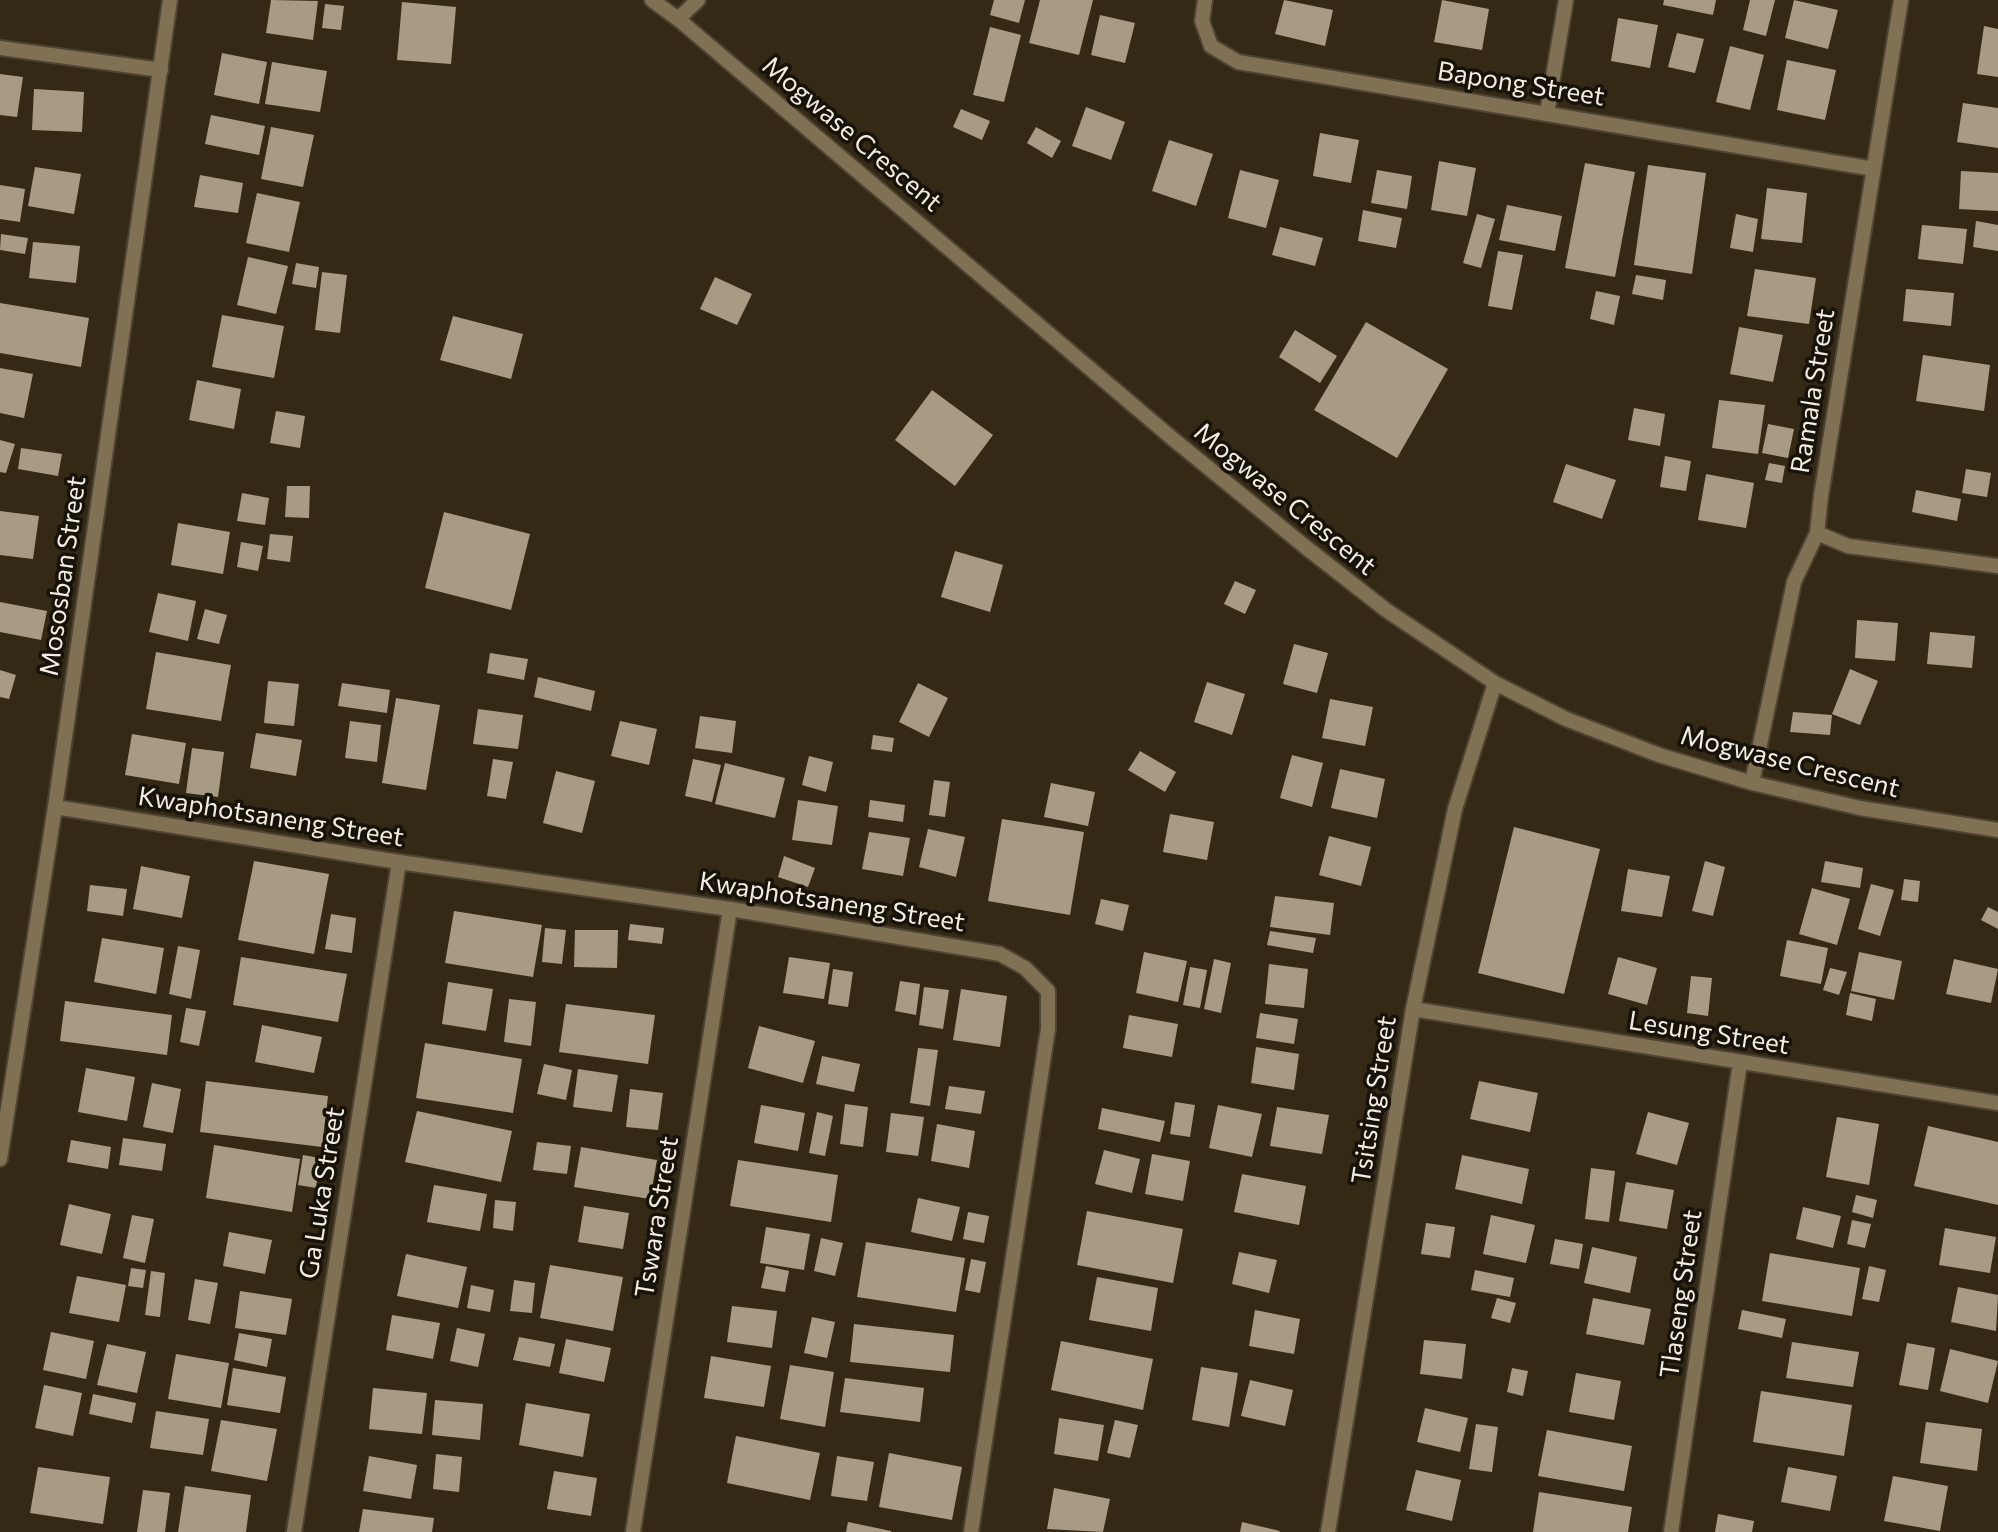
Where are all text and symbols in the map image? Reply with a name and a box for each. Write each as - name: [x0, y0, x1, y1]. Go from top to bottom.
- street label: Mogwase Crescent: [756, 50, 948, 218]
- street label: Bapong Street: [1435, 55, 1607, 113]
- street label: Ramala Street: [1785, 307, 1841, 475]
- street label: Mogwase Crescent: [1188, 416, 1382, 582]
- street label: Mososban Street: [34, 474, 92, 678]
- street label: Mogwase Crescent: [1677, 720, 1903, 804]
- street label: Kwaphotsaneng Street: [136, 781, 406, 853]
- street label: Kwaphotsaneng Street: [697, 866, 967, 938]
- street label: Lesung Street: [1626, 1005, 1792, 1061]
- street label: Tsitsing Street: [1345, 1014, 1403, 1186]
- street label: Ga Luka Street: [293, 1105, 351, 1281]
- street label: Tswara Street: [629, 1134, 685, 1300]
- street label: Tlaseng Street: [1654, 1208, 1708, 1380]

